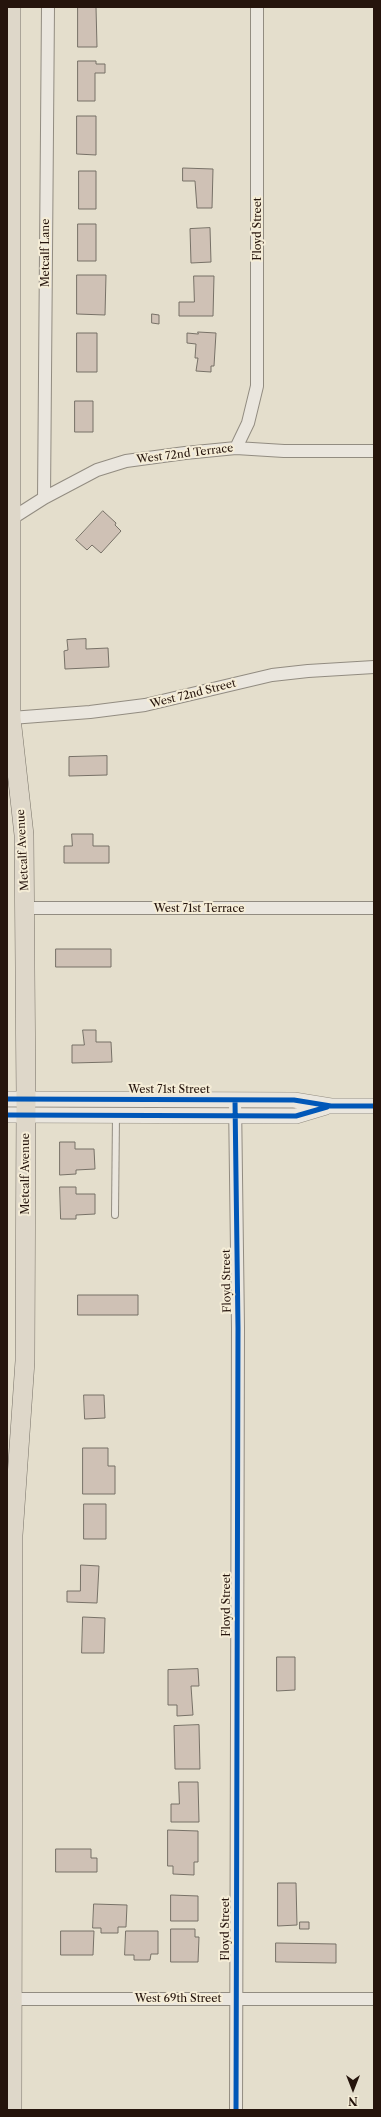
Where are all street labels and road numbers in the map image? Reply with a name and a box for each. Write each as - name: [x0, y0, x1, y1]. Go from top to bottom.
- street label: Floyd Street: [251, 197, 265, 261]
- street label: Metcalf Lane: [39, 219, 53, 287]
- street label: West 72nd Terrace: [136, 442, 234, 466]
- street label: West 72nd Street: [149, 677, 237, 711]
- street label: Metcalf Avenue: [14, 809, 32, 891]
- street label: West 71st Terrace: [154, 902, 244, 916]
- street label: West 71st Street: [128, 1083, 210, 1097]
- street label: Metcalf Avenue: [19, 1133, 33, 1215]
- street label: Floyd Street: [220, 1249, 234, 1313]
- street label: Floyd Street: [220, 1573, 234, 1637]
- street label: Floyd Street: [219, 1897, 233, 1961]
- street label: West 69th Street: [135, 1992, 221, 2006]

